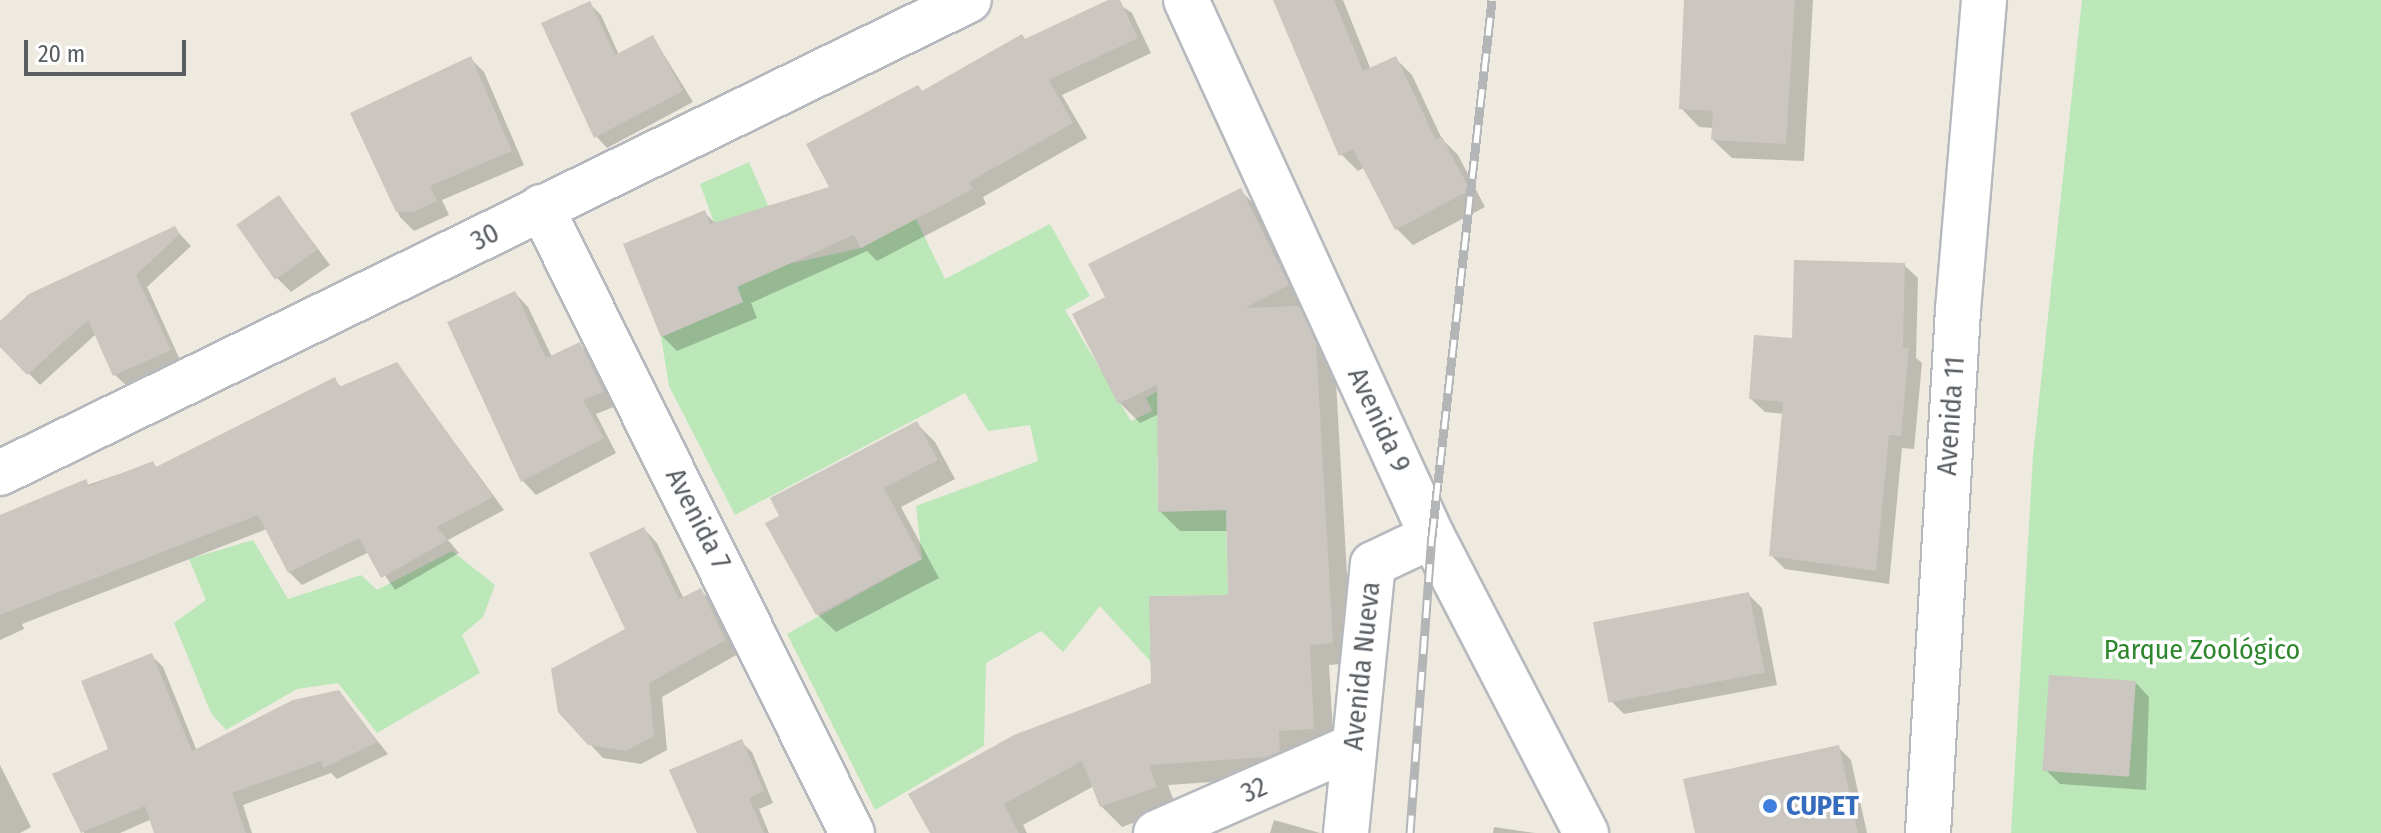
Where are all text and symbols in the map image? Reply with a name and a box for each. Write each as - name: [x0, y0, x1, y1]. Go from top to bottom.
- scale bar: [28, 24, 190, 74]
- text: 20 m: [38, 40, 85, 68]
- street label: 30: [465, 216, 505, 258]
- street label: Avenida 11: [1930, 355, 1972, 477]
- street label: Avenida 9: [1340, 362, 1418, 478]
- street label: Avenida 7: [658, 463, 738, 575]
- street label: Avenida Nueva: [1336, 580, 1388, 752]
- park label: Parque Zoológico: [2104, 633, 2300, 667]
- street label: 32: [1236, 770, 1272, 810]
- place label: CUPET: [1786, 789, 1859, 823]
- marker: CUPET: [1761, 797, 1779, 815]

